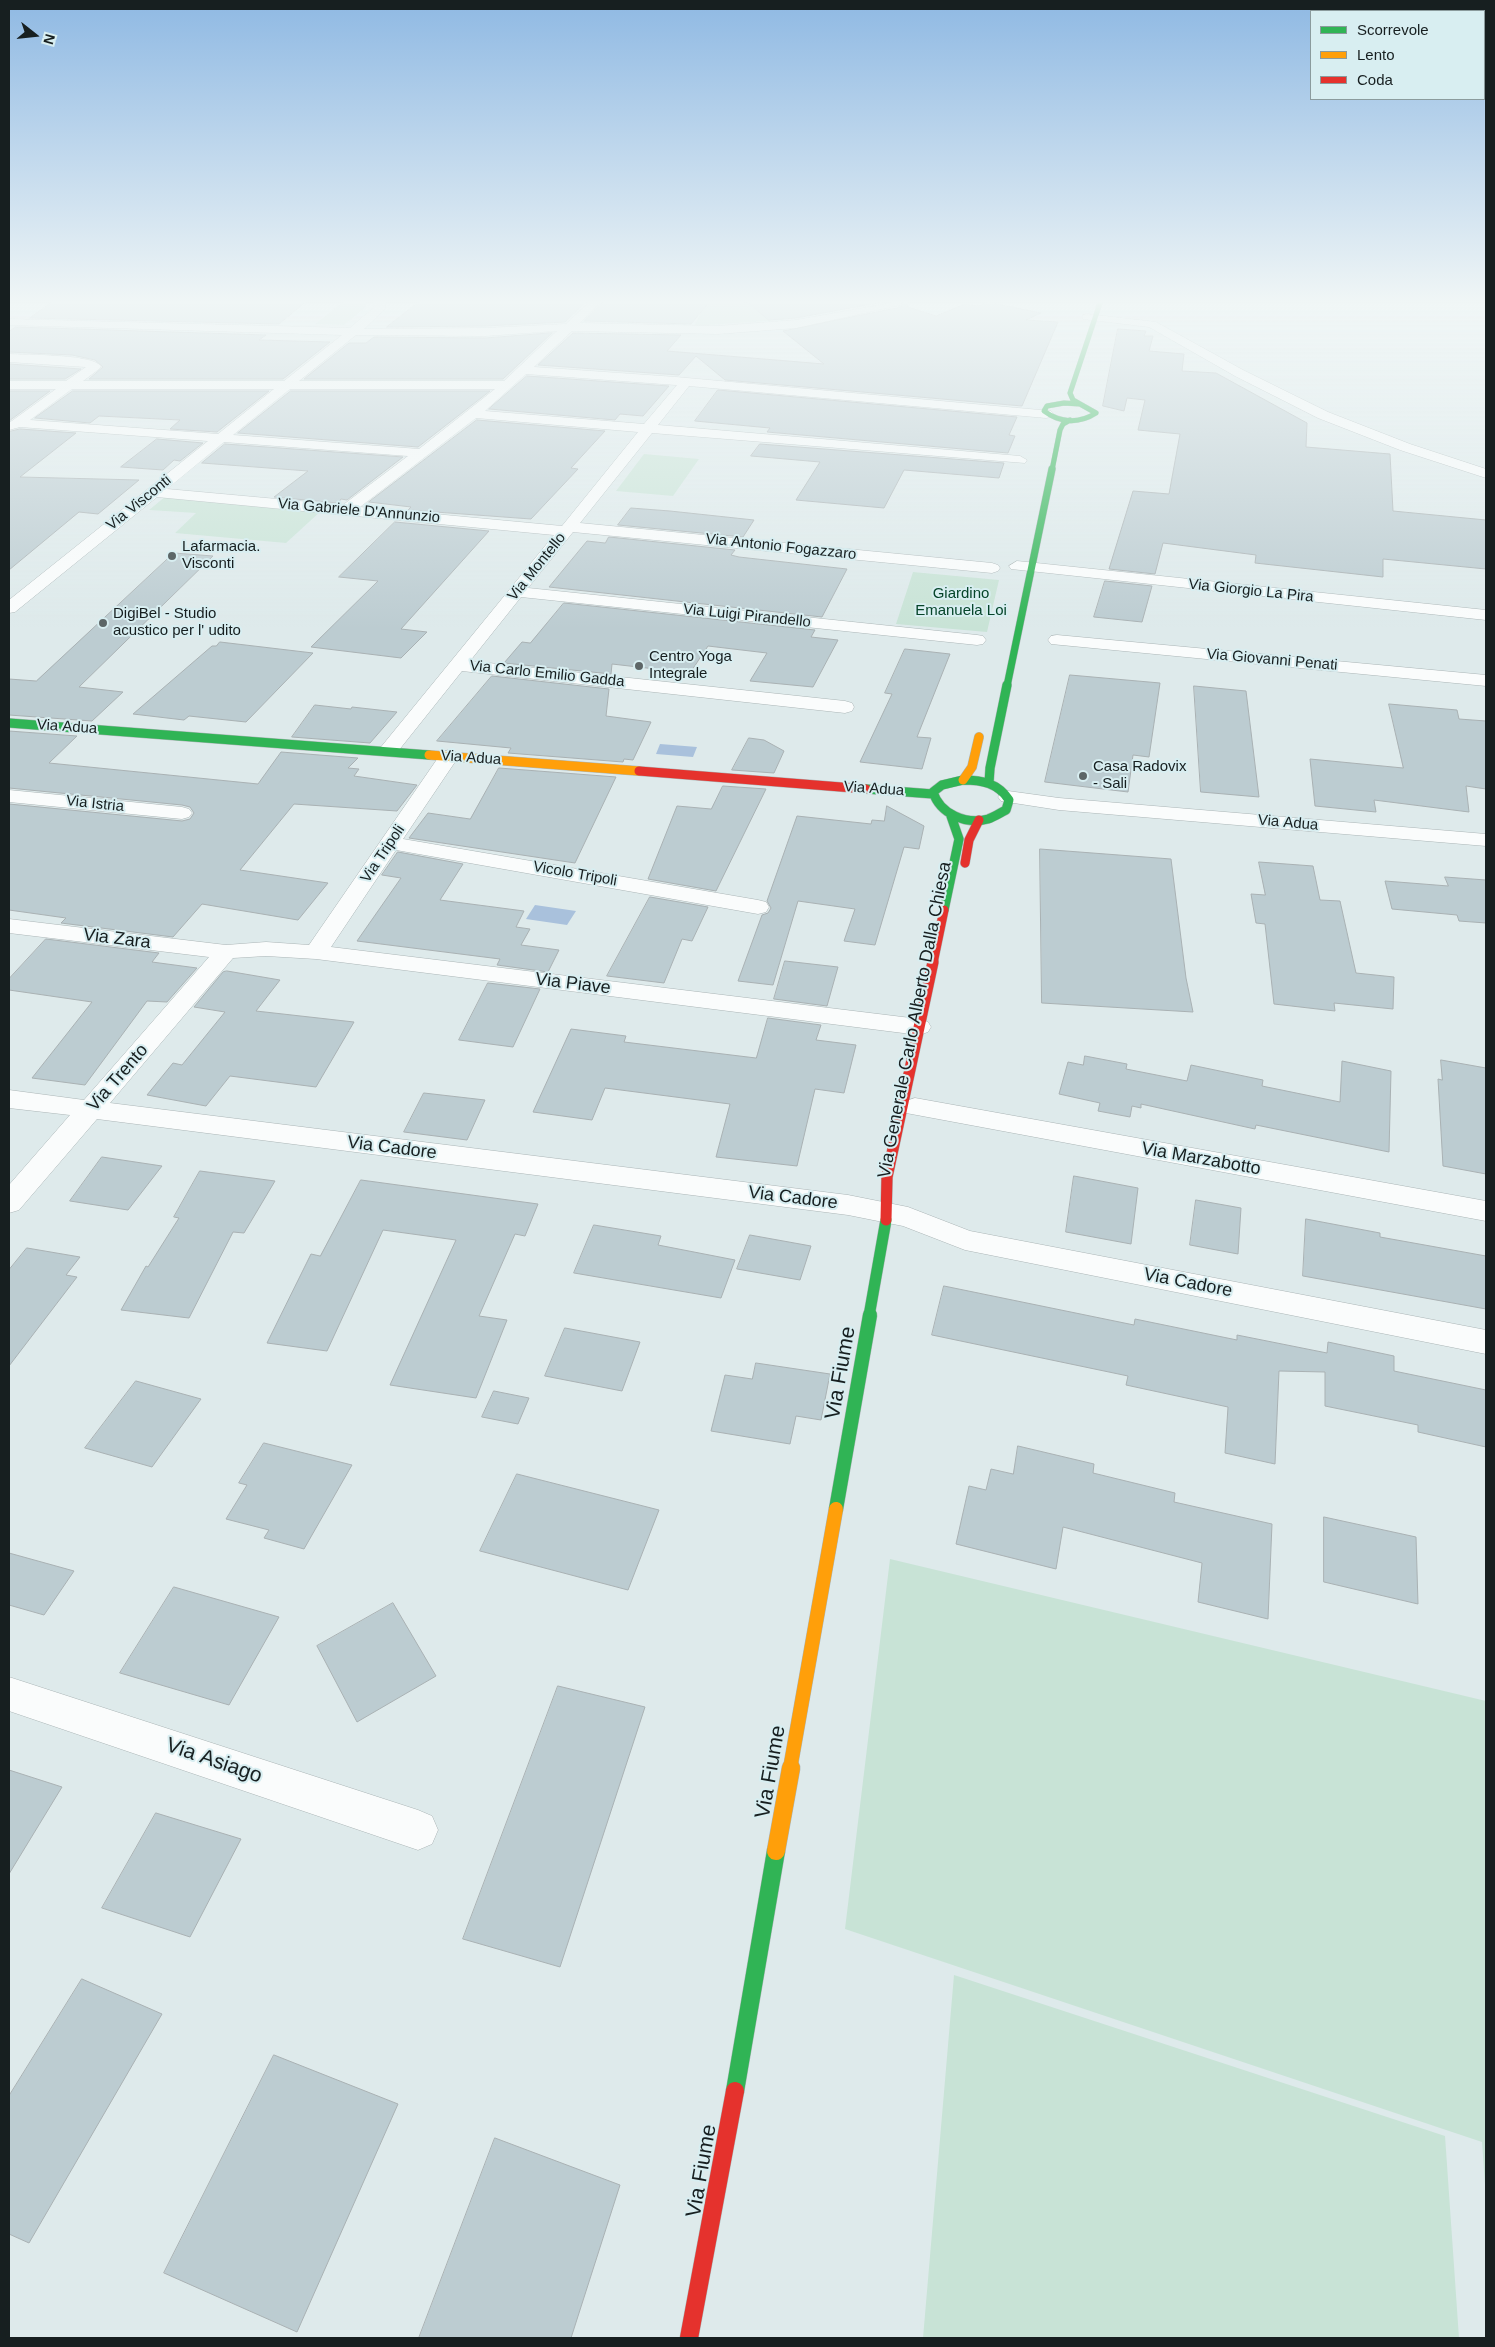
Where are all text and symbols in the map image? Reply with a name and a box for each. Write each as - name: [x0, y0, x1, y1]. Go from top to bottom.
- north arrow: [10, 10, 60, 60]
- legend: [1310, 10, 1485, 100]
- text: Scorrevole: [1357, 21, 1429, 38]
- text: N: [40, 32, 59, 46]
- text: Lento: [1357, 46, 1395, 63]
- text: Coda: [1357, 71, 1393, 88]
- street label: Via Visconti: [103, 472, 175, 534]
- street label: Via Gabriele D'Annunzio: [277, 495, 441, 527]
- street label: Via Montello: [504, 529, 570, 605]
- street label: Via Antonio Fogazzaro: [705, 530, 857, 564]
- place label: Lafarmacia. Visconti: [182, 538, 260, 573]
- marker: Lafarmacia. Visconti: [166, 550, 178, 562]
- street label: Via Giorgio La Pira: [1188, 575, 1314, 607]
- park label: Giardino Emanuela Loi: [915, 585, 1007, 620]
- street label: Via Luigi Pirandello: [682, 600, 812, 632]
- place label: DigiBel - Studio acustico per l' udito: [113, 605, 241, 640]
- marker: DigiBel - Studio acustico per l' udito: [97, 617, 109, 629]
- street label: Via Giovanni Penati: [1206, 645, 1338, 675]
- place label: Centro Yoga Integrale: [649, 648, 732, 683]
- street label: Via Carlo Emilio Gadda: [469, 657, 625, 691]
- marker: Centro Yoga Integrale: [633, 660, 645, 672]
- street label: Via Adua: [36, 716, 98, 738]
- street label: Via Adua: [440, 747, 502, 769]
- place label: Casa Radovix - Sali: [1093, 758, 1186, 793]
- marker: Casa Radovix - Sali: [1077, 770, 1089, 782]
- street label: Via Adua: [843, 778, 905, 800]
- street label: Via Istria: [65, 792, 125, 816]
- street label: Via Adua: [1257, 811, 1319, 835]
- street label: Via Tripoli: [357, 822, 409, 886]
- street label: Vicolo Tripoli: [532, 858, 618, 890]
- street label: Via Generale Carlo Alberto Dalla Chiesa: [874, 860, 956, 1180]
- street label: Via Zara: [82, 924, 152, 954]
- street label: Via Piave: [534, 969, 612, 999]
- street label: Via Trento: [83, 1040, 153, 1116]
- street label: Via Cadore: [346, 1132, 438, 1164]
- street label: Via Marzabotto: [1140, 1138, 1262, 1180]
- street label: Via Cadore: [747, 1182, 839, 1214]
- street label: Via Cadore: [1142, 1264, 1234, 1302]
- street label: Via Fiume: [820, 1324, 862, 1422]
- street label: Via Fiume: [750, 1723, 792, 1821]
- street label: Via Asiago: [163, 1733, 265, 1789]
- street label: Via Fiume: [681, 2122, 723, 2220]

